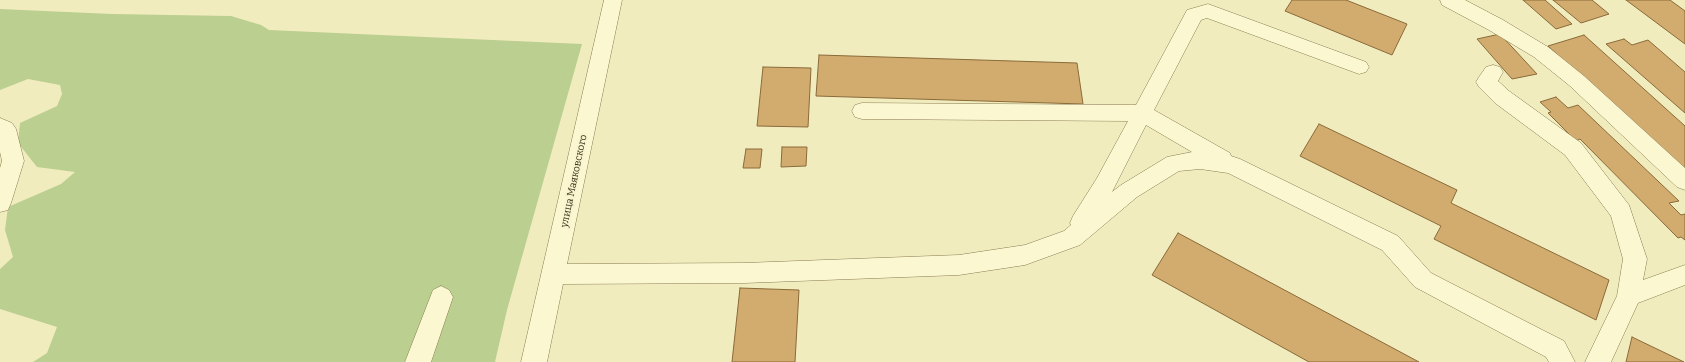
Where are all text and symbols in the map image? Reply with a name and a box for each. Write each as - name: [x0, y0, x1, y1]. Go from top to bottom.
- street label: улица Маяковского: [558, 133, 590, 229]

